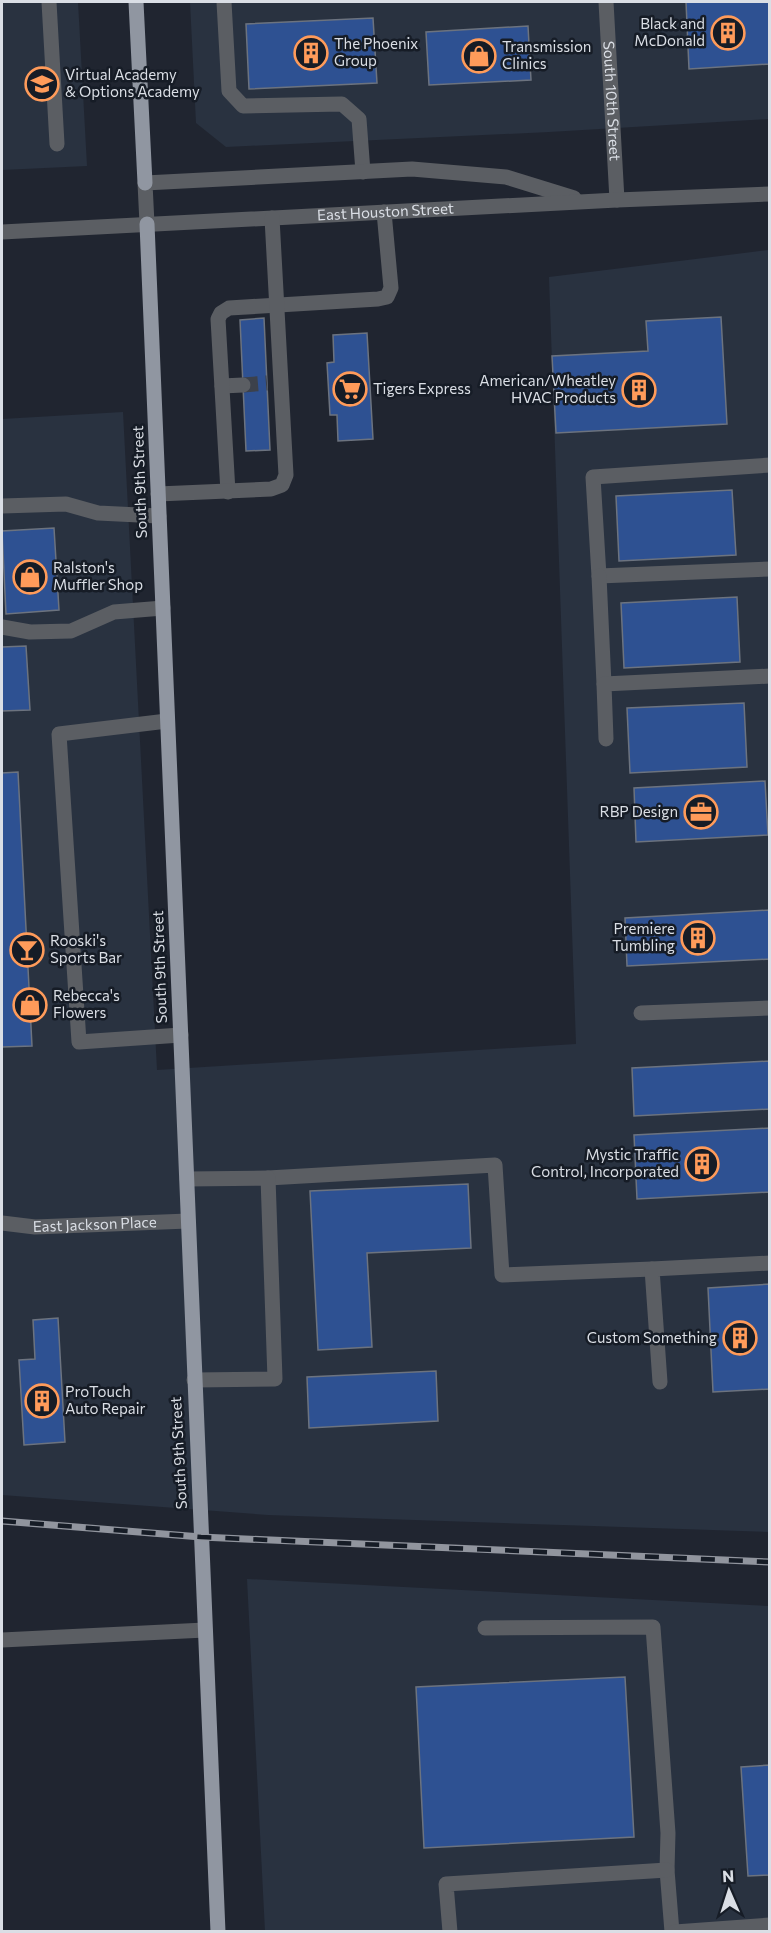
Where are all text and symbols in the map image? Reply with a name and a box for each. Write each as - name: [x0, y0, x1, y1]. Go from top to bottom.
- place label: Black and McDonald: [634, 14, 705, 49]
- building icon: Black and McDonald: [710, 15, 746, 51]
- place label: The Phoenix Group: [334, 34, 418, 69]
- building icon: The Phoenix Group: [293, 35, 329, 71]
- place label: Transmission Clinics: [502, 37, 591, 72]
- shop icon: Transmission Clinics: [461, 38, 497, 74]
- street label: South 10th Street: [600, 40, 625, 161]
- place label: Virtual Academy & Options Academy: [65, 65, 200, 100]
- school or university icon: Virtual Academy & Options Academy: [24, 66, 60, 102]
- street label: East Houston Street: [317, 199, 454, 224]
- supermarket icon: Tigers Express: [332, 371, 368, 407]
- place label: American/Wheatley HVAC Products: [479, 371, 616, 406]
- building icon: American/Wheatley HVAC Products: [621, 372, 657, 408]
- place label: Tigers Express: [373, 379, 471, 397]
- street label: South 9th Street: [128, 425, 150, 539]
- place label: Ralston's Muffler Shop: [53, 558, 143, 593]
- shop icon: Ralston's Muffler Shop: [12, 559, 48, 595]
- office icon: RBP Design: [683, 794, 719, 830]
- place label: RBP Design: [600, 802, 678, 820]
- street label: South 9th Street: [148, 910, 170, 1024]
- place label: Premiere Tumbling: [612, 919, 675, 954]
- building icon: Premiere Tumbling: [680, 920, 716, 956]
- place label: Rooski's Sports Bar: [50, 931, 122, 966]
- bar icon: Rooski's Sports Bar: [9, 932, 45, 968]
- place label: Rebecca's Flowers: [53, 986, 120, 1021]
- shop icon: Rebecca's Flowers: [12, 987, 48, 1023]
- place label: Mystic Traffic Control, Incorporated: [531, 1145, 679, 1180]
- building icon: Mystic Traffic Control, Incorporated: [684, 1146, 720, 1182]
- street label: East Jackson Place: [32, 1212, 157, 1235]
- building icon: Custom Something: [722, 1320, 758, 1356]
- place label: Custom Something: [587, 1328, 717, 1346]
- place label: ProTouch Auto Repair: [65, 1382, 146, 1417]
- building icon: ProTouch Auto Repair: [24, 1383, 60, 1419]
- street label: South 9th Street: [166, 1396, 190, 1510]
- north arrow: [699, 1861, 759, 1921]
- text: N: [722, 1866, 735, 1885]

